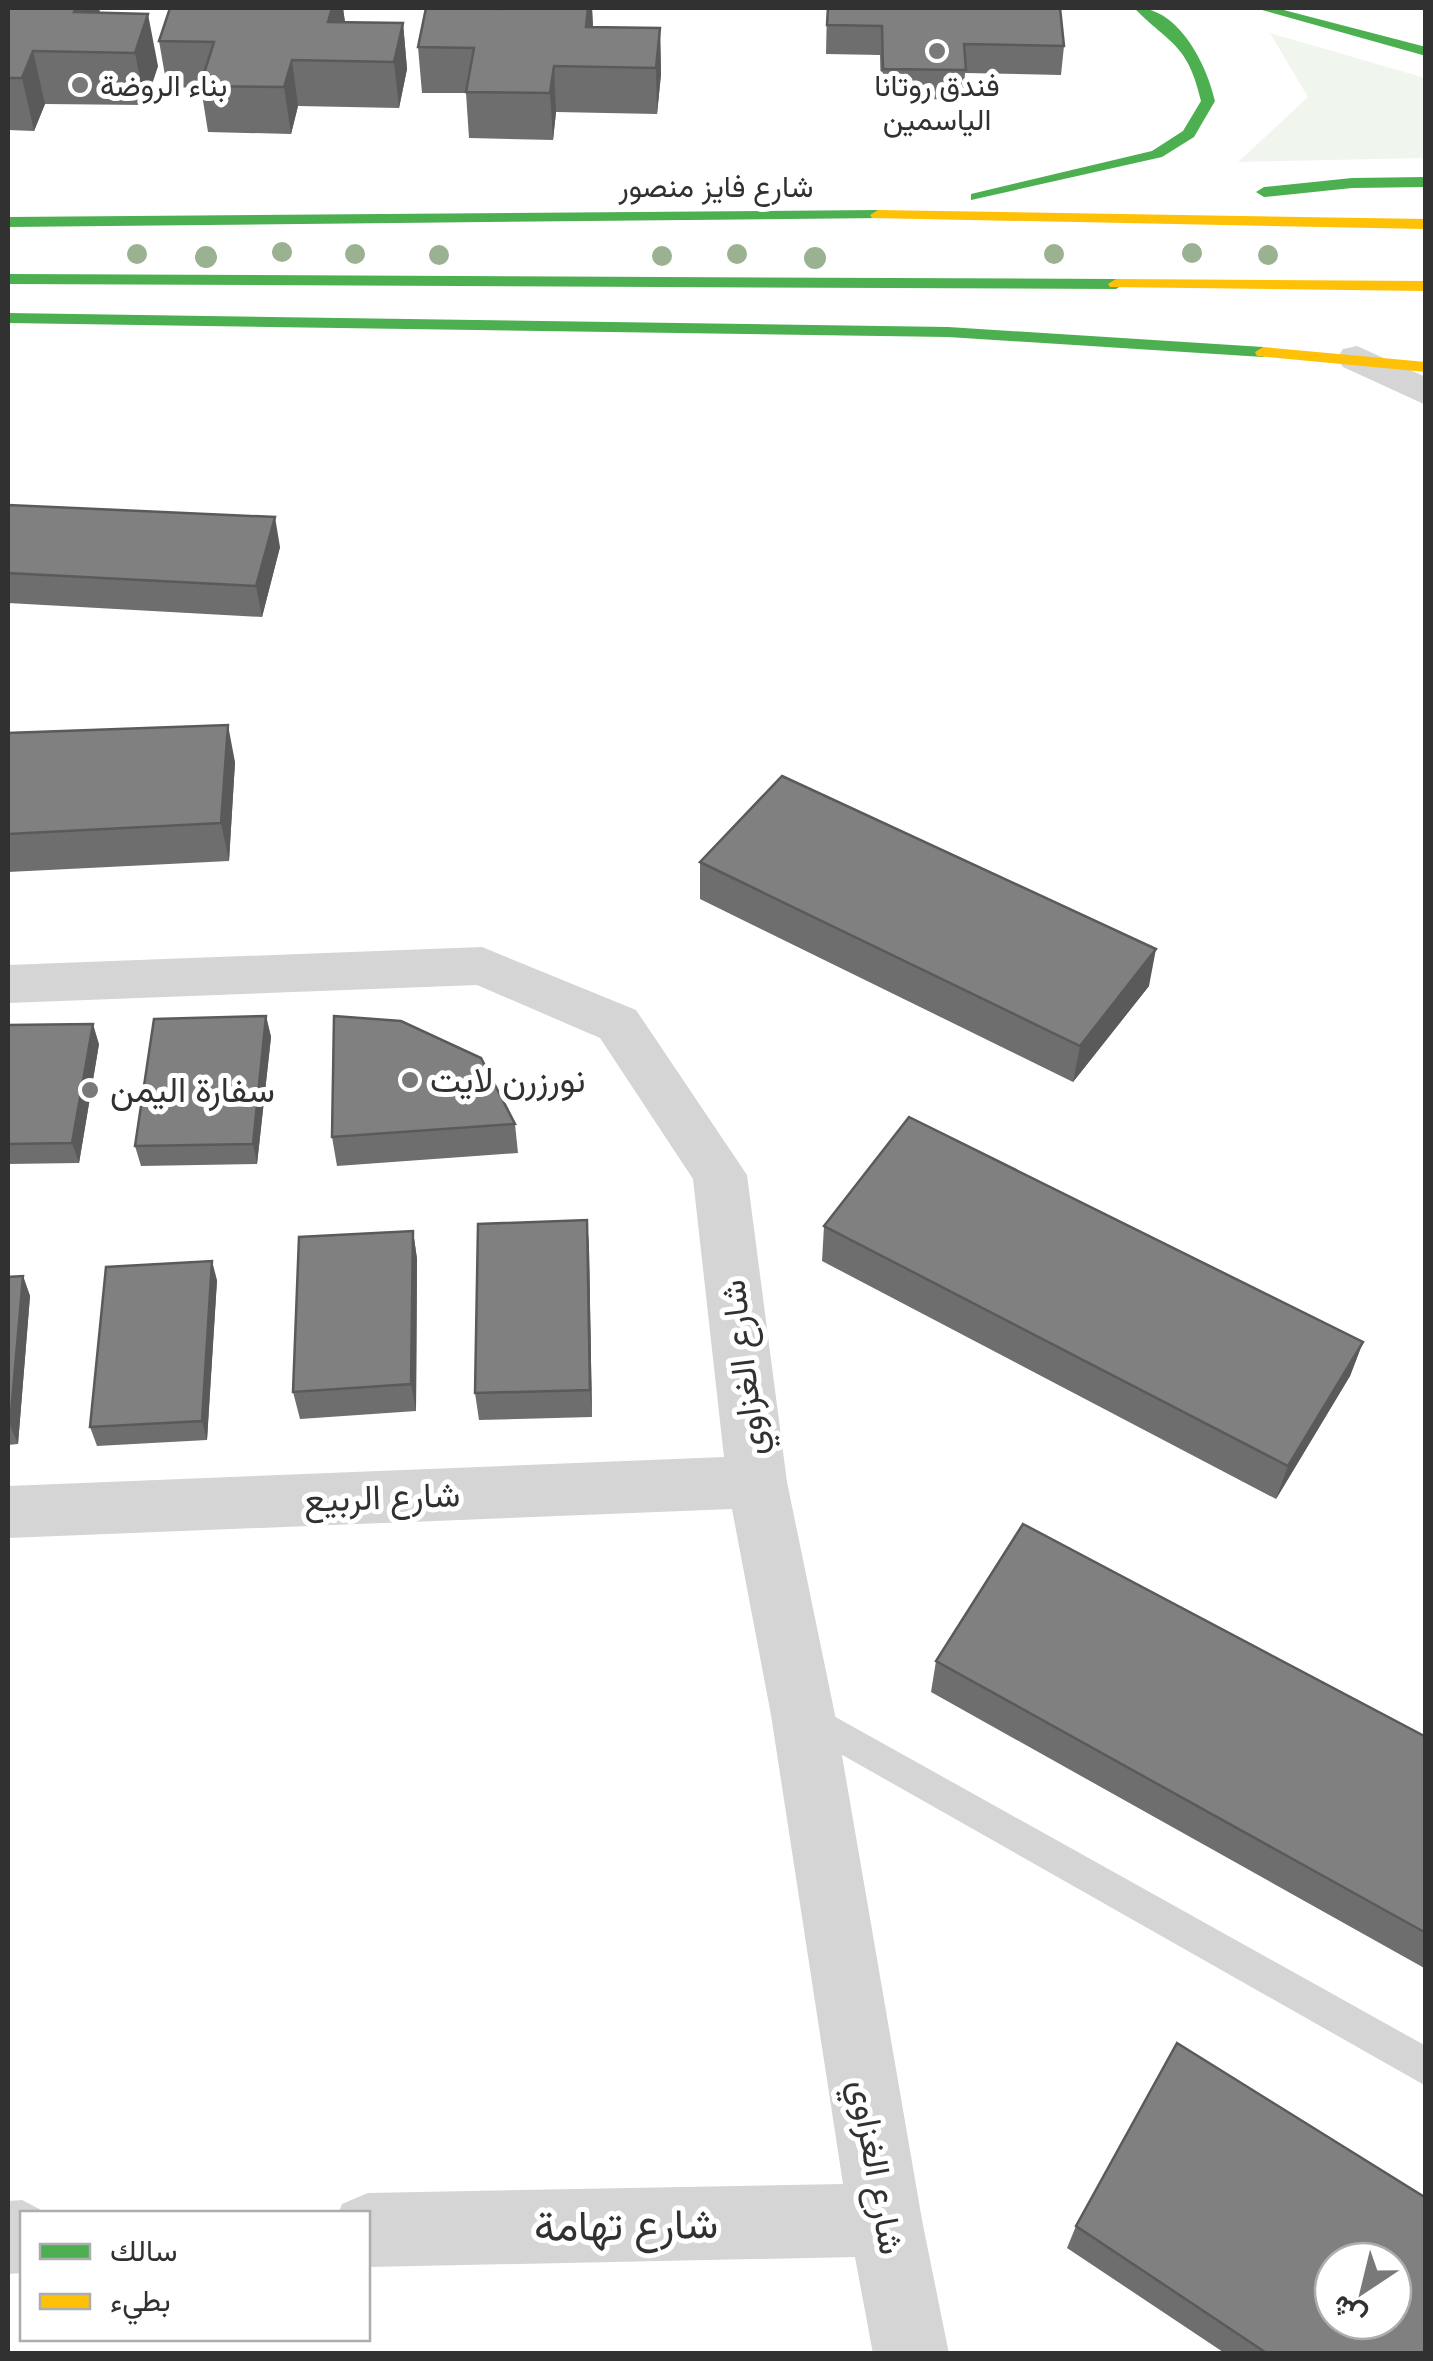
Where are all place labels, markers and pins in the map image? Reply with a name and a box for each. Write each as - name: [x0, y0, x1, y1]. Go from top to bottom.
- marker: فندق روتانا الياسمين: [926, 40, 948, 62]
- place label: بناء الروضة: [100, 66, 227, 105]
- place label: فندق روتانا الياسمين: [874, 66, 1000, 139]
- marker: بناء الروضة: [69, 74, 91, 96]
- place label: نورزرن لايت: [430, 1058, 585, 1102]
- place label: سفارة اليمن: [110, 1068, 275, 1112]
- marker: نورزرن لايت: [399, 1069, 421, 1091]
- marker: سفارة اليمن: [79, 1079, 101, 1101]

